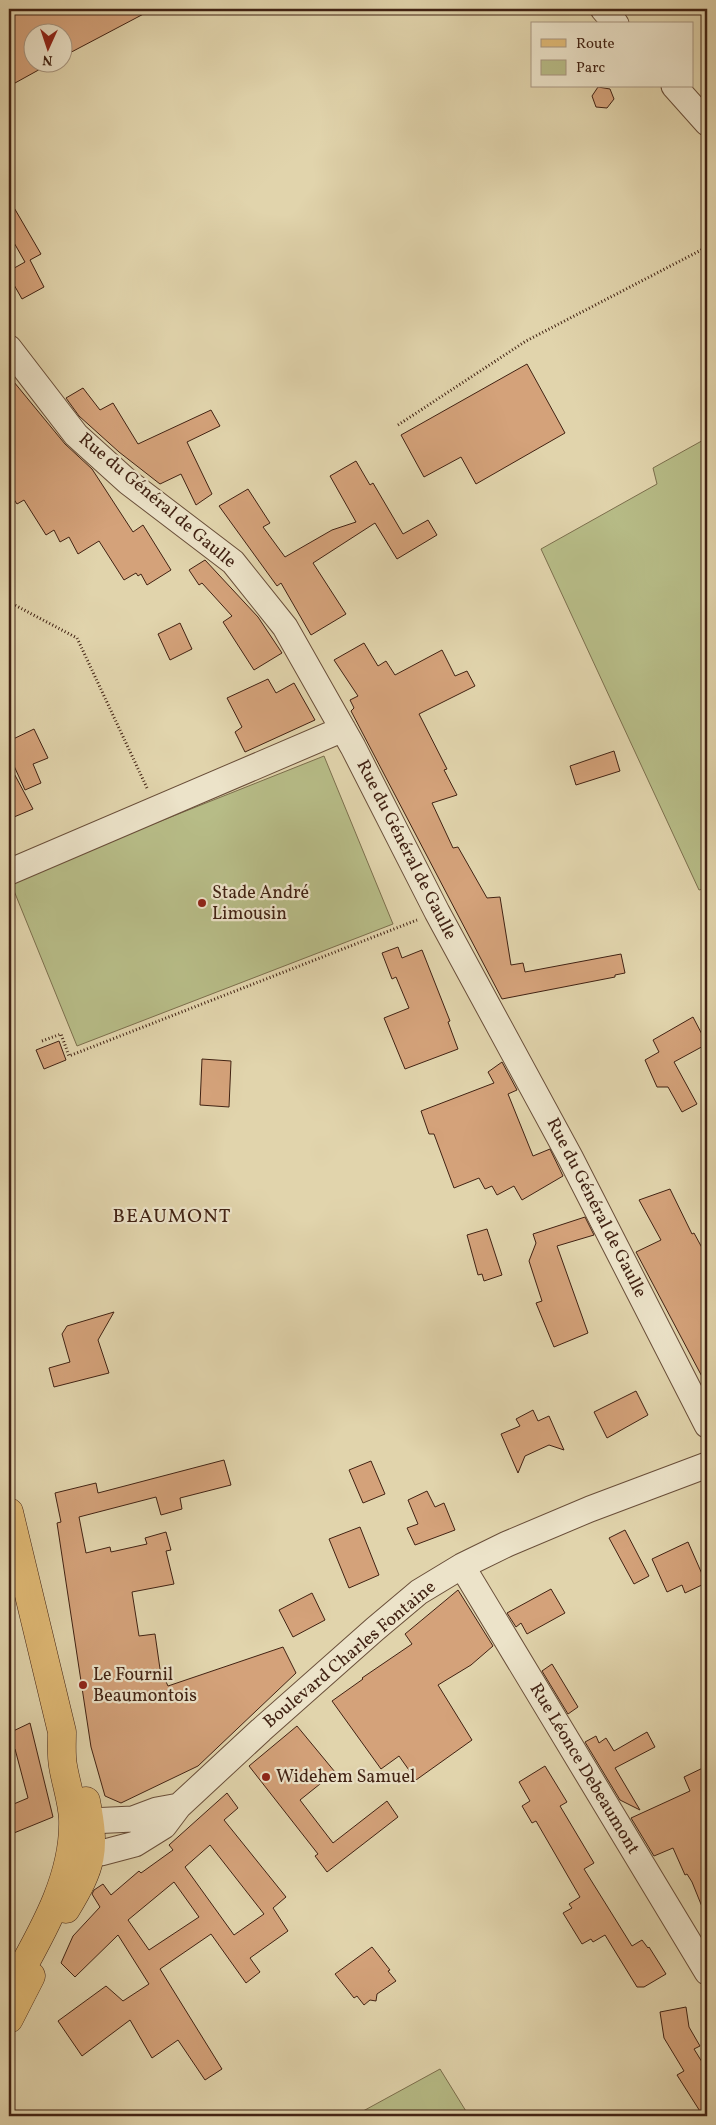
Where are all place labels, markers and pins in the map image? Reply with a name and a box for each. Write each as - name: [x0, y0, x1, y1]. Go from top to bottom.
- place label: Stade André Limousin: [212, 881, 309, 927]
- marker: Stade André Limousin: [196, 897, 208, 909]
- place label: Le Fournil Beaumontois: [93, 1663, 197, 1709]
- marker: Le Fournil Beaumontois: [77, 1679, 89, 1691]
- place label: Widehem Samuel: [276, 1765, 415, 1790]
- marker: Widehem Samuel: [260, 1771, 272, 1783]

